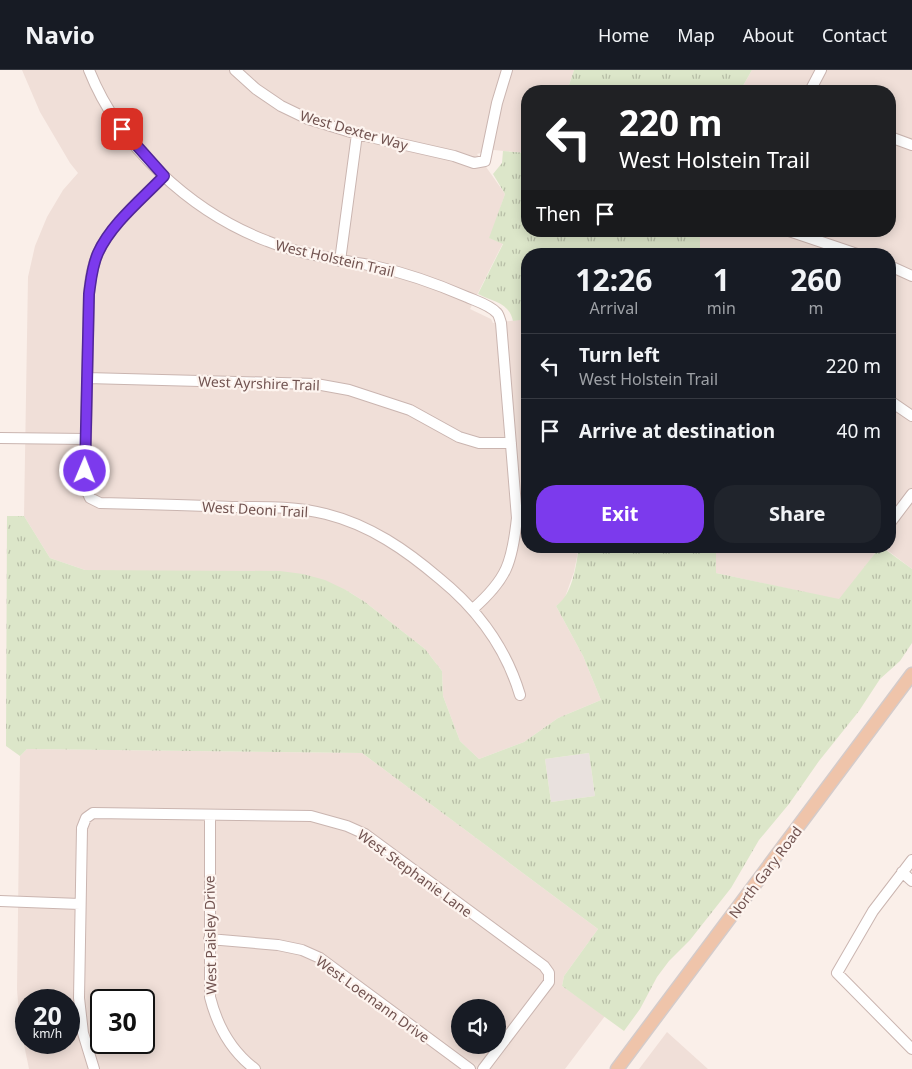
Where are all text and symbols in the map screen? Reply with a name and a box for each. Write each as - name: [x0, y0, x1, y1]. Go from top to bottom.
- text: Navio: [25, 18, 95, 51]
- text: Home: [598, 23, 649, 47]
- text: Map: [677, 23, 715, 47]
- text: About: [743, 23, 794, 47]
- text: Contact: [822, 23, 887, 47]
- text: 220 m: [619, 99, 722, 146]
- icon: left: [536, 105, 601, 170]
- street label: West Dexter Way: [298, 106, 411, 155]
- pin: [101, 108, 143, 150]
- icon: arrive: [108, 115, 136, 143]
- text: West Holstein Trail: [619, 144, 810, 174]
- icon: arrive: [591, 200, 619, 228]
- text: Then: [536, 201, 581, 227]
- street label: West Holstein Trail: [274, 235, 396, 281]
- text: 12:26: [575, 259, 652, 300]
- text: 1: [713, 259, 730, 300]
- text: 260: [790, 259, 842, 300]
- text: Arrival: [589, 297, 638, 319]
- text: min: [707, 297, 736, 319]
- text: m: [808, 297, 823, 319]
- text: Turn left: [579, 342, 660, 368]
- icon: left: [536, 352, 564, 380]
- text: 220 m: [826, 353, 881, 379]
- text: West Holstein Trail: [579, 368, 718, 390]
- street label: West Ayrshire Trail: [198, 371, 320, 395]
- icon: arrive: [536, 417, 564, 445]
- text: Arrive at destination: [579, 418, 775, 444]
- text: 40 m: [837, 418, 881, 444]
- position arrow: [58, 444, 110, 496]
- button: Exit: [536, 485, 704, 543]
- button: Share: [714, 485, 881, 543]
- street label: West Deoni Trail: [201, 497, 309, 521]
- street label: North Gary Road: [724, 822, 806, 922]
- street label: West Stephanie Lane: [354, 825, 476, 921]
- street label: West Paisley Drive: [199, 875, 221, 995]
- street label: West Loemann Drive: [312, 951, 434, 1047]
- speed limit sign: 30: [90, 989, 155, 1054]
- text: 20: [33, 998, 62, 1032]
- map controls: [451, 999, 506, 1054]
- button: sound: [451, 999, 506, 1054]
- text: km/h: [33, 1025, 62, 1042]

